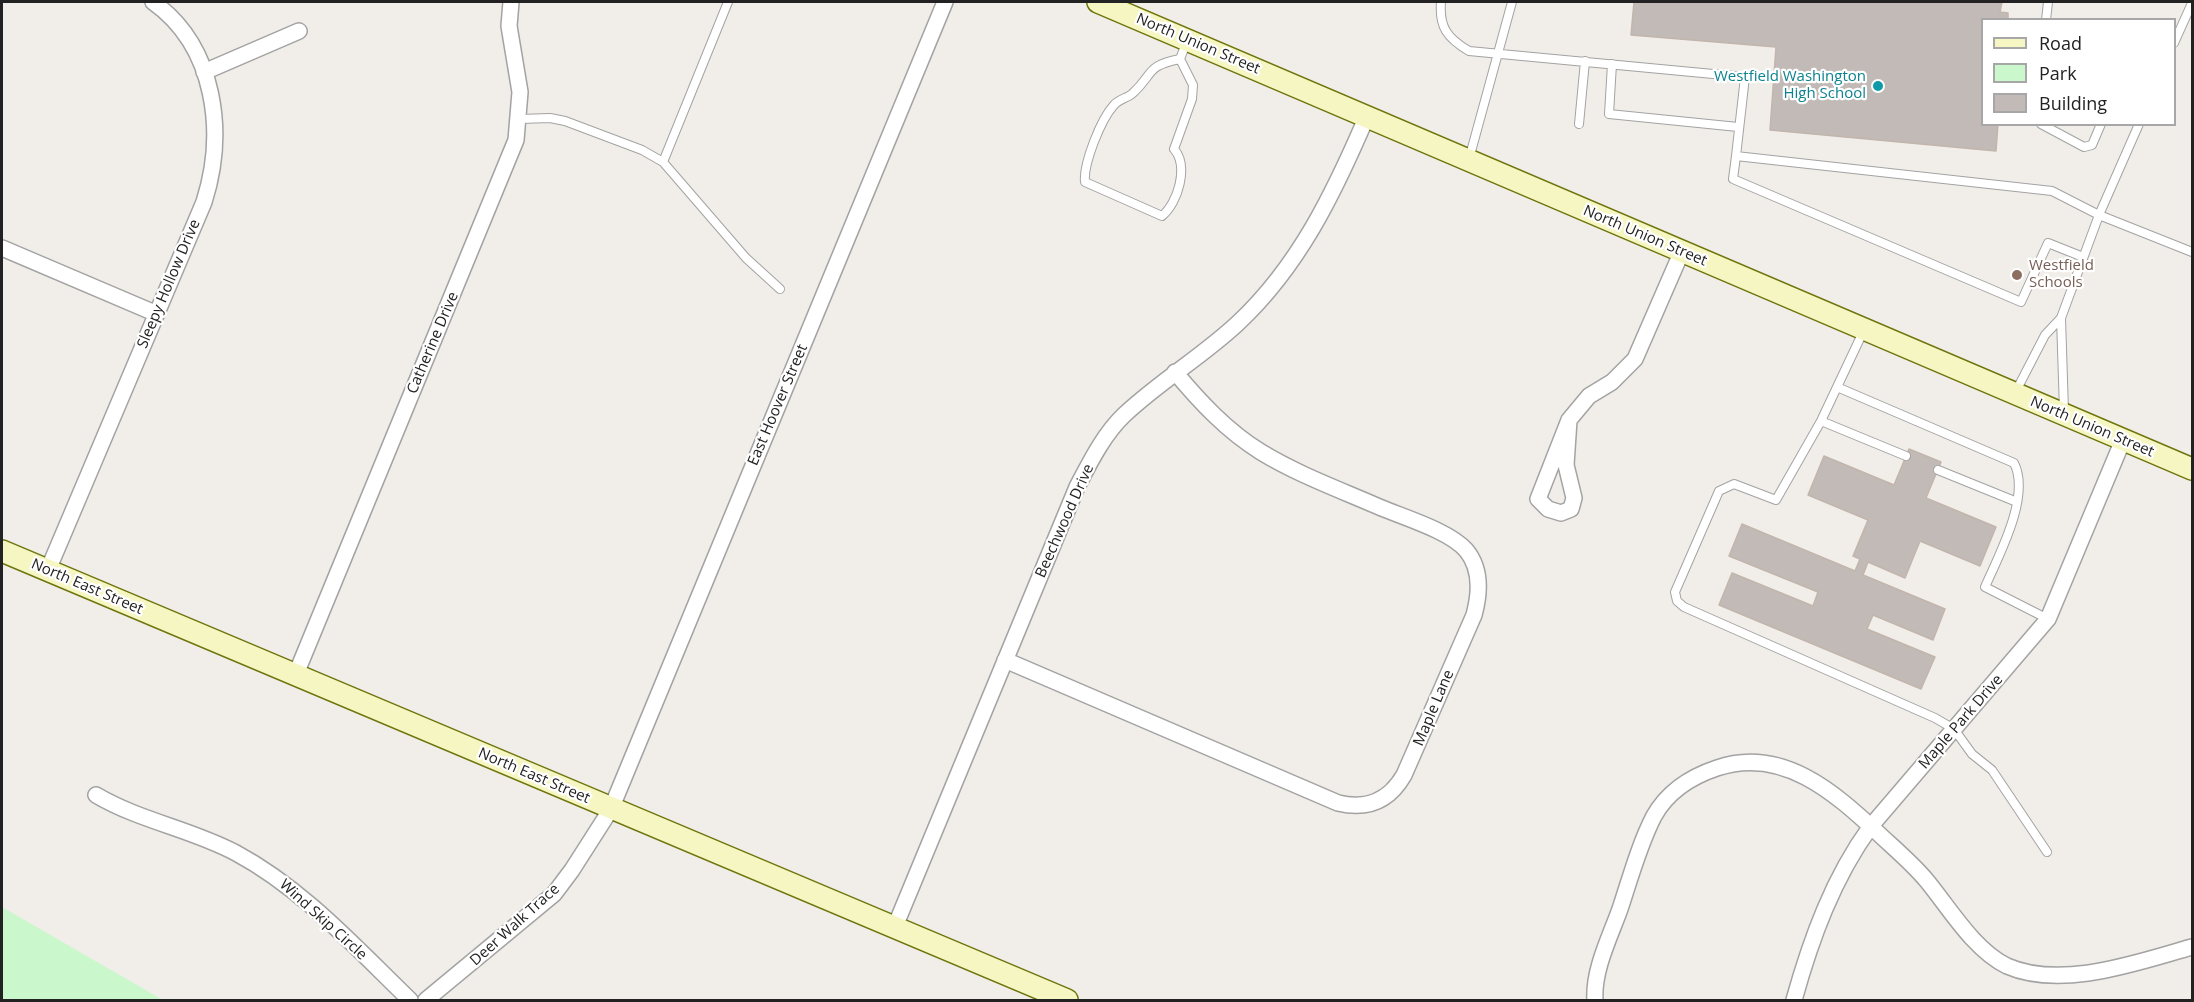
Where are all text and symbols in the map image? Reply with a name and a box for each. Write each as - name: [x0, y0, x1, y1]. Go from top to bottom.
- street label: North Union Street: [1133, 10, 1263, 78]
- legend: [1981, 18, 2176, 126]
- text: Road: [2039, 31, 2082, 55]
- text: Park: [2039, 61, 2077, 85]
- place label: Westfield Washington High School: [1714, 68, 1866, 103]
- marker: Westfield Washington High School: [1871, 79, 1885, 93]
- text: Building: [2039, 91, 2107, 115]
- street label: North Union Street: [1580, 202, 1710, 270]
- street label: Sleepy Hollow Drive: [134, 217, 204, 351]
- place label: Westfield Schools: [2029, 257, 2094, 292]
- marker: Westfield Schools: [2010, 268, 2024, 282]
- street label: Catherine Drive: [403, 289, 463, 397]
- street label: East Hoover Street: [744, 342, 812, 468]
- street label: North Union Street: [2027, 393, 2157, 461]
- street label: Beechwood Drive: [1032, 461, 1098, 581]
- street label: North East Street: [28, 555, 146, 619]
- street label: Maple Lane: [1410, 667, 1458, 749]
- street label: Maple Park Drive: [1915, 671, 2007, 773]
- street label: North East Street: [475, 744, 593, 808]
- street label: Wind Skip Circle: [275, 876, 371, 964]
- street label: Deer Walk Trace: [467, 880, 563, 970]

